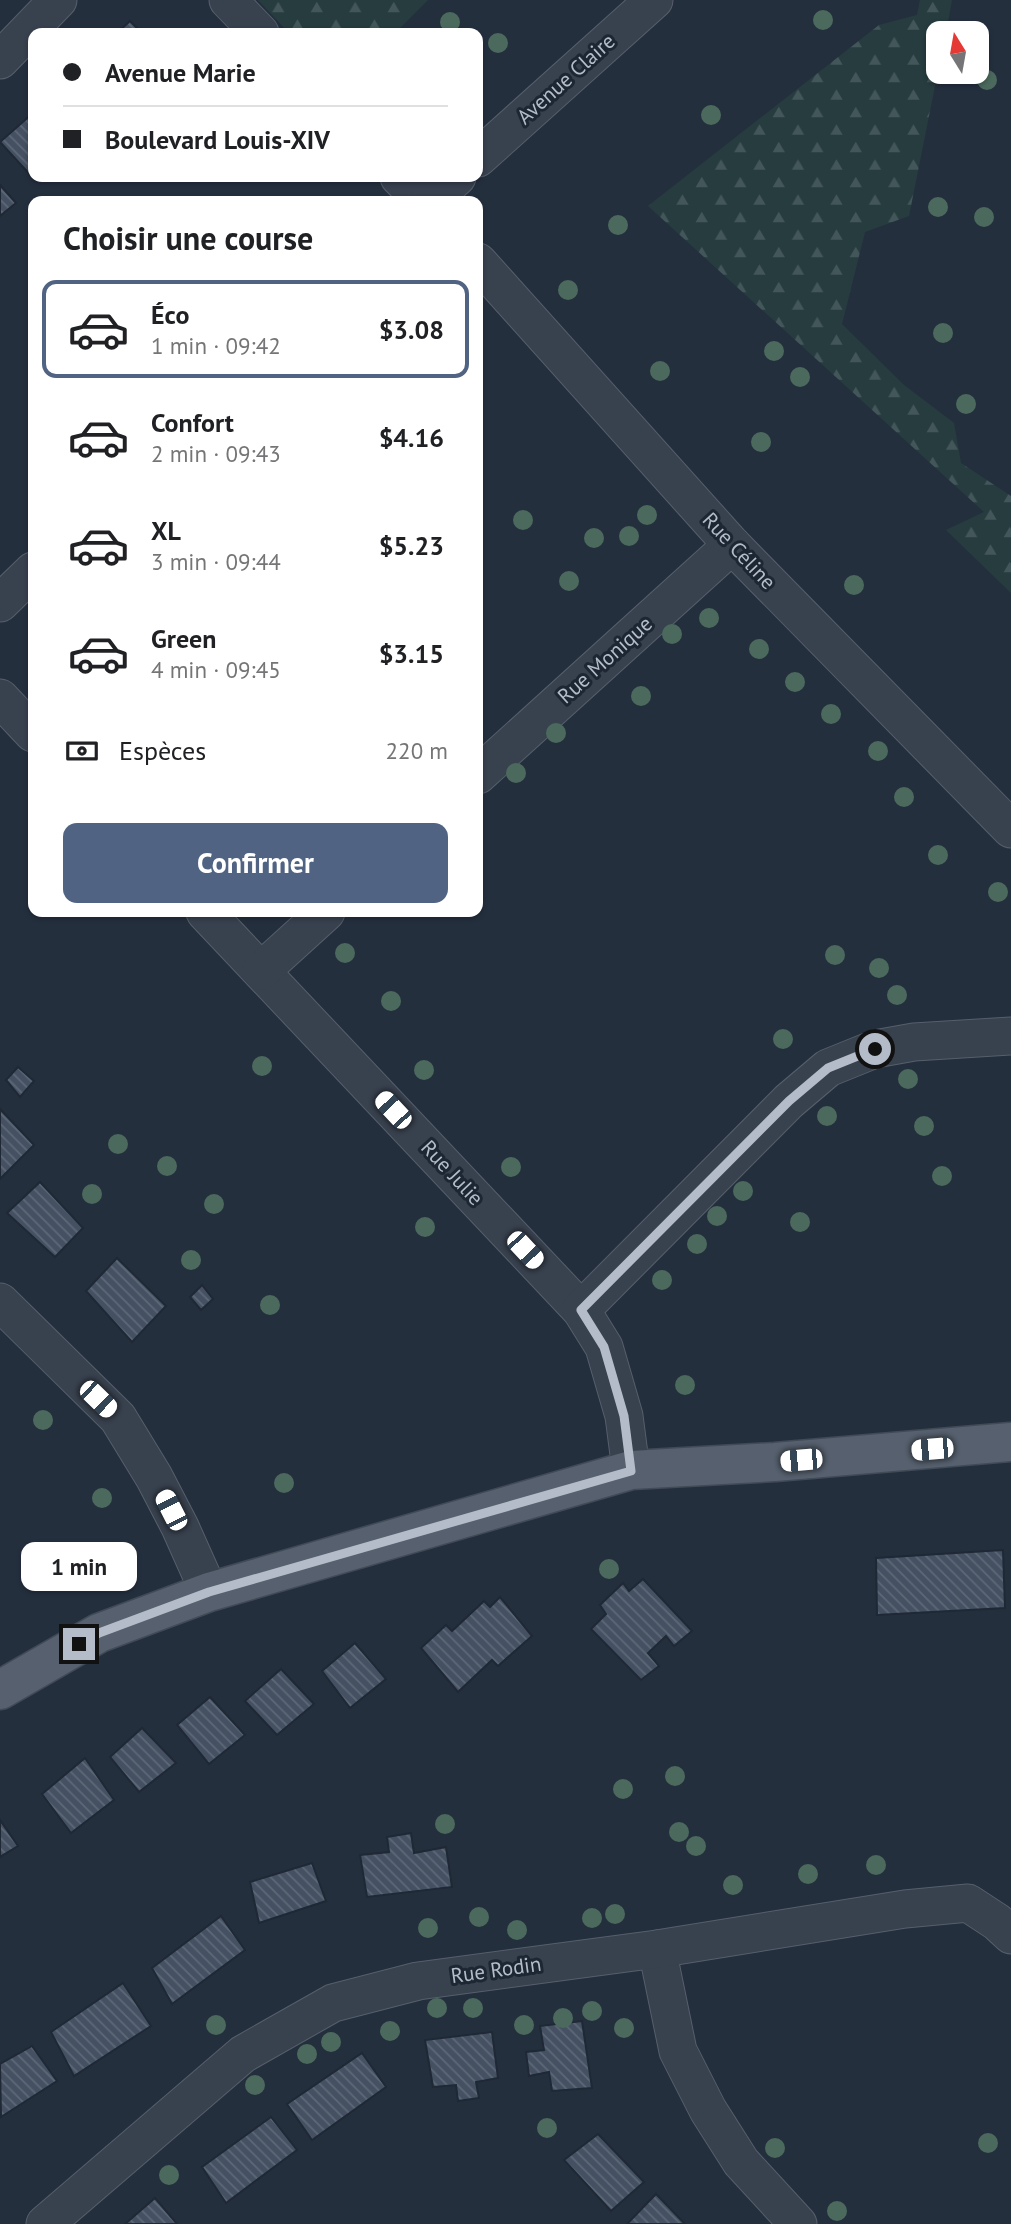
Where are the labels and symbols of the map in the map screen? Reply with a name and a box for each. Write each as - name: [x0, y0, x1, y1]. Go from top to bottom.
- north arrow: [926, 21, 989, 84]
- street label: Avenue Claire: [511, 27, 620, 130]
- street label: Rue Céline: [697, 506, 782, 595]
- street label: Rue Monique: [552, 610, 658, 709]
- route start: [859, 1033, 891, 1065]
- car: [371, 1087, 416, 1133]
- street label: Rue Julie: [415, 1134, 489, 1211]
- car: [503, 1227, 548, 1273]
- car: [76, 1377, 121, 1421]
- car: [911, 1437, 954, 1461]
- car: [780, 1448, 823, 1472]
- car: [153, 1487, 190, 1533]
- callout: 1 min: [21, 1542, 137, 1592]
- route end: [63, 1628, 95, 1660]
- street label: Rue Rodin: [449, 1950, 543, 1989]

